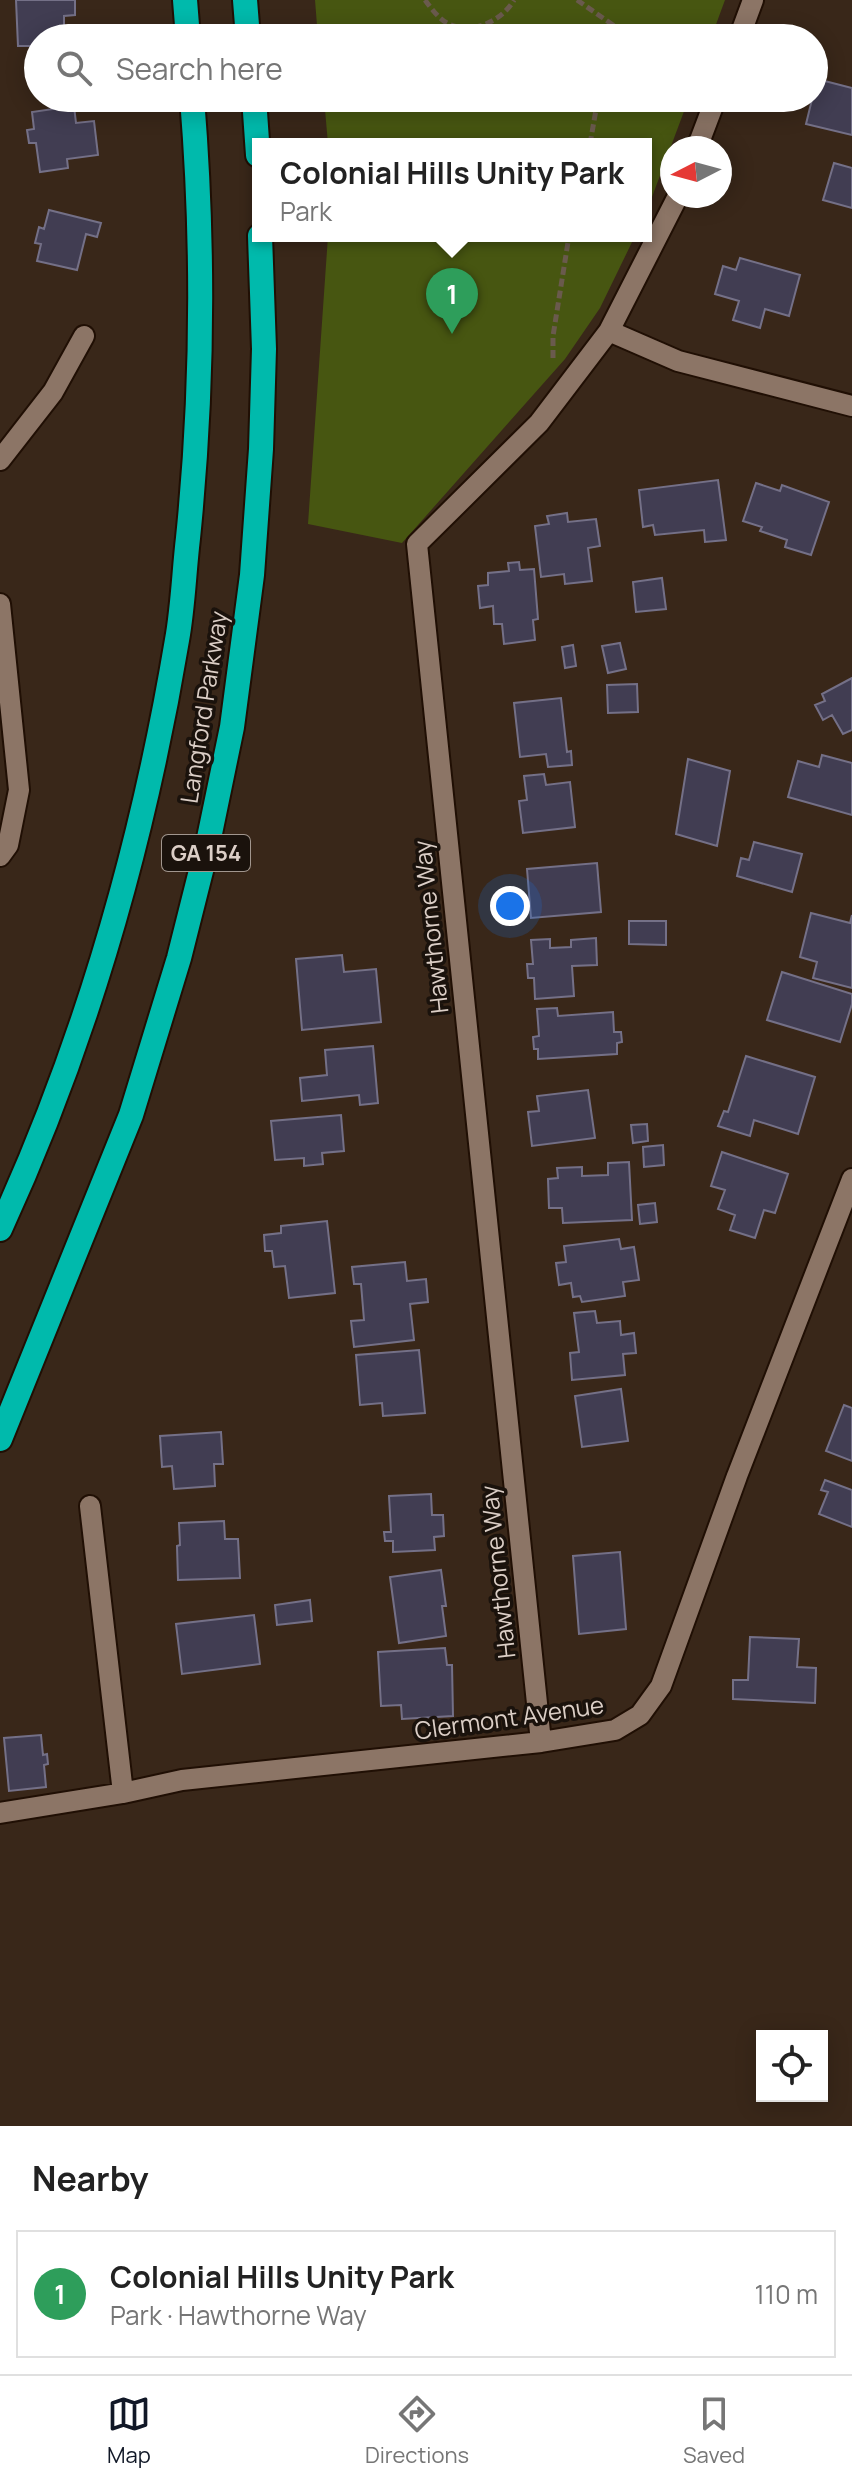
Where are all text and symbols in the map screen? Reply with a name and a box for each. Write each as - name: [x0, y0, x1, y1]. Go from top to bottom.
- search box: [24, 24, 828, 112]
- icon: search: [52, 46, 96, 90]
- text: Search here: [116, 48, 283, 89]
- north arrow: [660, 136, 732, 208]
- popup: [252, 138, 652, 242]
- text: Colonial Hills Unity Park: [280, 152, 624, 193]
- text: Park: [280, 193, 332, 229]
- pin: 1: [426, 268, 478, 334]
- street label: Langford Parkway: [171, 608, 235, 806]
- road number: GA 154: [162, 835, 250, 871]
- street label: Hawthorne Way: [404, 838, 456, 1015]
- your location: [490, 886, 530, 926]
- street label: Hawthorne Way: [471, 1483, 523, 1660]
- street label: Clermont Avenue: [412, 1687, 606, 1747]
- map controls: [756, 2030, 828, 2102]
- button: locate: [756, 2030, 828, 2102]
- text: Nearby: [32, 2155, 148, 2201]
- text: Colonial Hills Unity Park: [110, 2256, 454, 2297]
- text: 1: [54, 2276, 66, 2312]
- text: 110 m: [755, 2276, 818, 2312]
- text: Park · Hawthorne Way: [110, 2297, 367, 2333]
- tab: Map: [107, 2392, 151, 2470]
- tab: Directions: [365, 2392, 469, 2470]
- tab: Saved: [683, 2392, 745, 2470]

